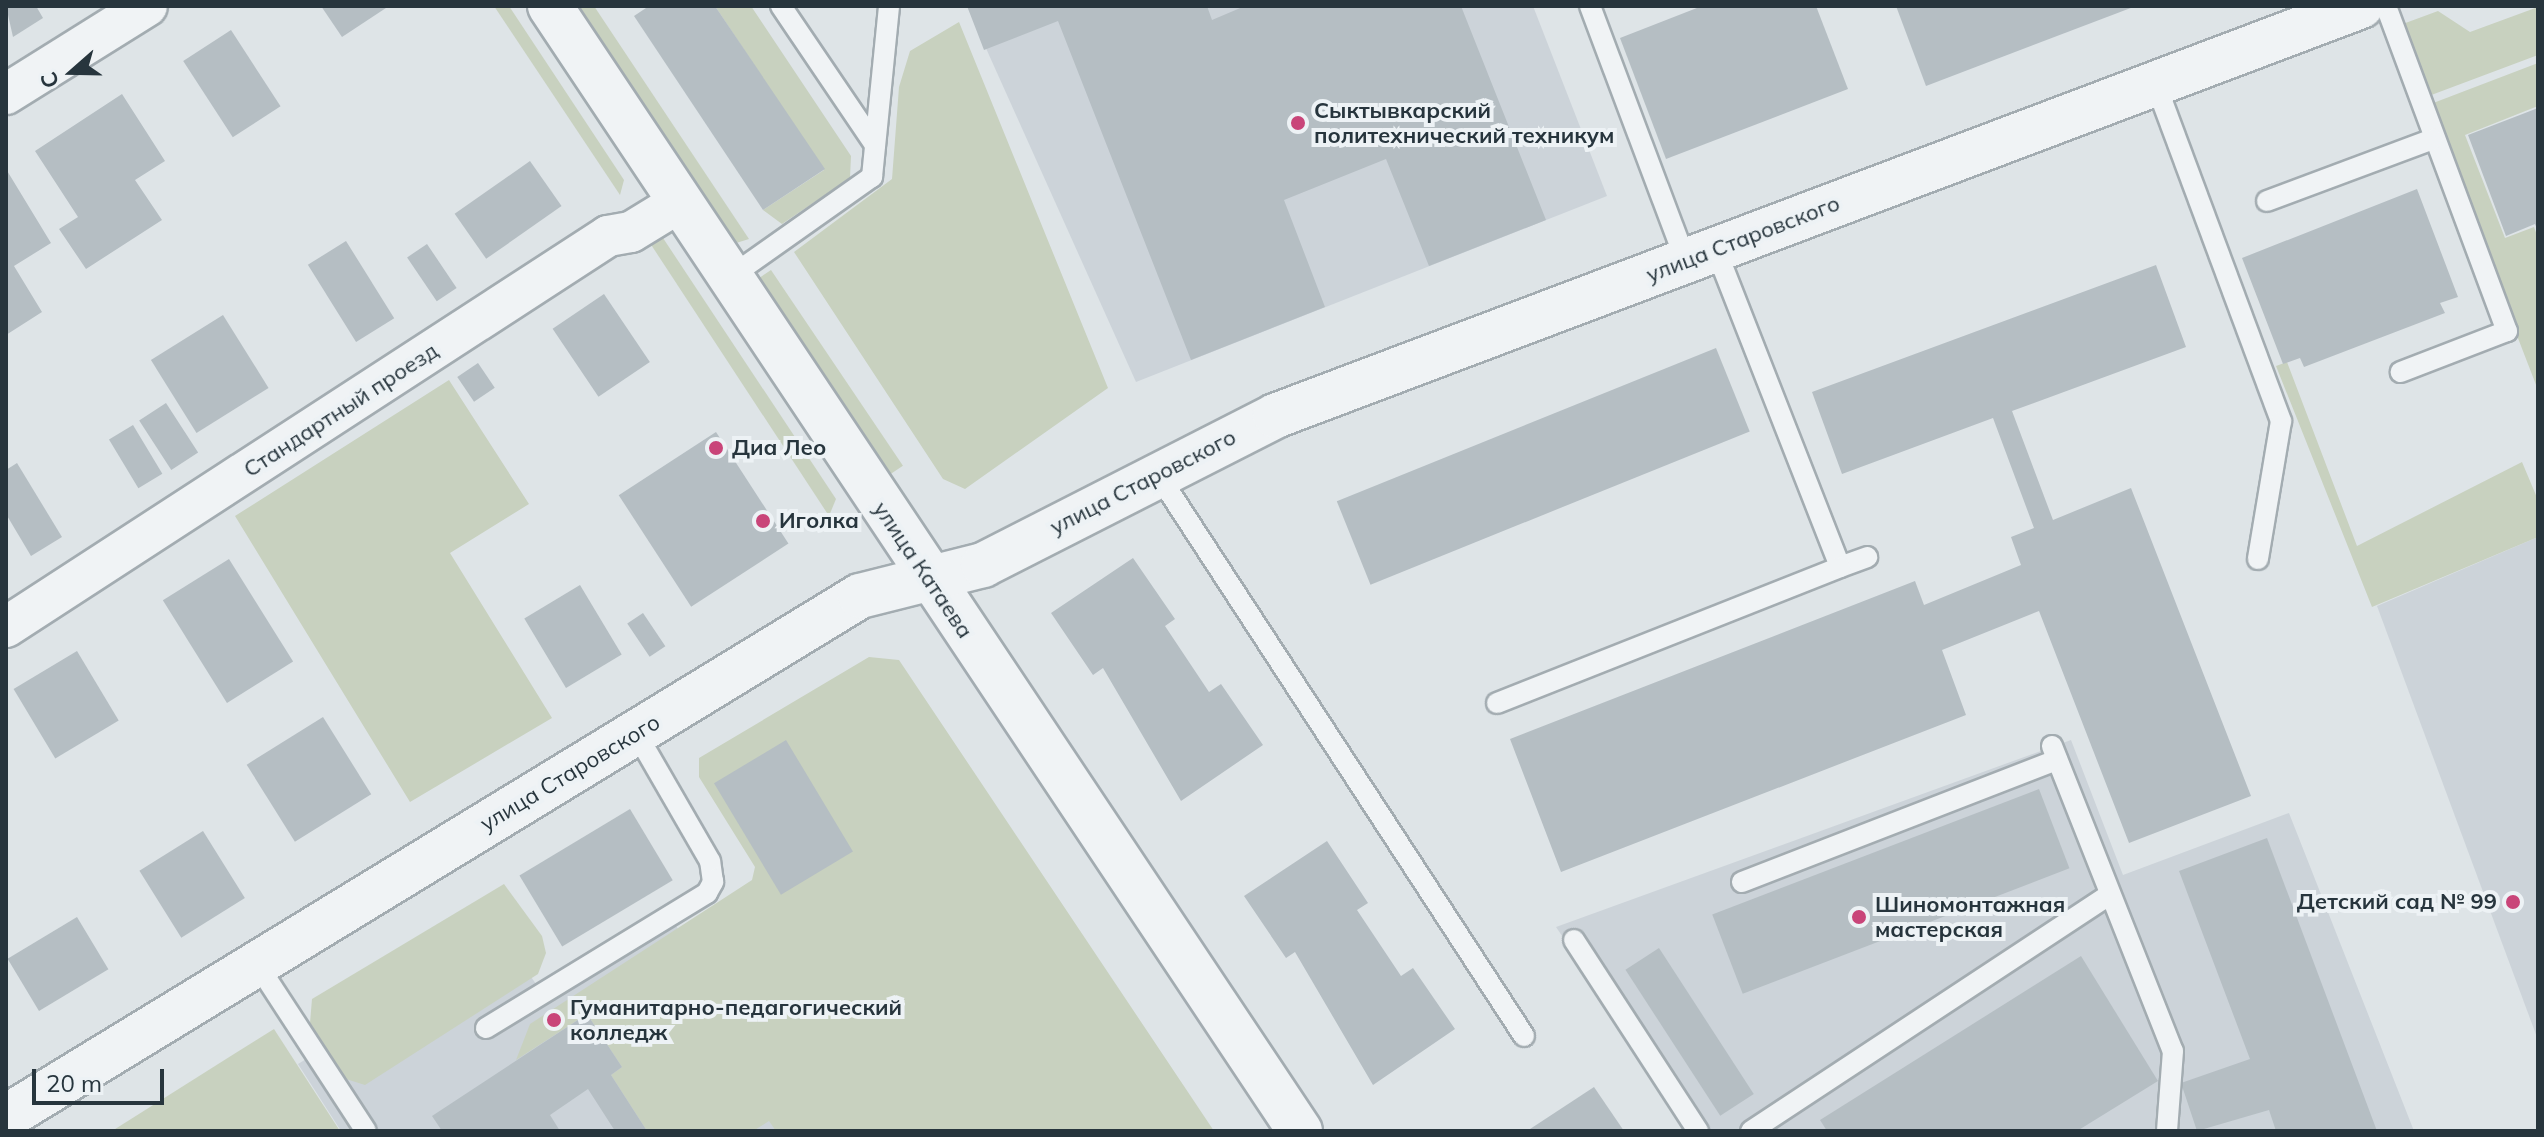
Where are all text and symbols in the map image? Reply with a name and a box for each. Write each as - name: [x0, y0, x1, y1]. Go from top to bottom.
- north arrow: [32, 32, 112, 112]
- text: С: [34, 68, 65, 92]
- place label: Сыктывкарский политехнический техникум: [1314, 97, 1614, 148]
- marker: Сыктывкарский политехнический техникум: [1289, 114, 1307, 132]
- street label: улица Старовского: [1643, 190, 1843, 288]
- street label: Стандартный проезд: [239, 337, 443, 483]
- street label: улица Старовского: [1046, 424, 1240, 540]
- place label: Диа Лео: [732, 435, 826, 461]
- marker: Диа Лео: [707, 439, 725, 457]
- street label: улица Катаева: [868, 497, 978, 643]
- place label: Иголка: [779, 508, 859, 534]
- marker: Иголка: [754, 512, 772, 530]
- street label: улица Старовского: [475, 709, 665, 837]
- place label: Детский сад № 99: [2297, 889, 2497, 915]
- place label: Шиномонтажная мастерская: [1875, 891, 2065, 942]
- marker: Детский сад № 99: [2504, 893, 2522, 911]
- marker: Шиномонтажная мастерская: [1850, 908, 1868, 926]
- place label: Гуманитарно-педагогический колледж: [570, 994, 902, 1046]
- marker: Гуманитарно-педагогический колледж: [545, 1011, 563, 1029]
- scale bar: [36, 1053, 168, 1103]
- text: 20 m: [46, 1068, 102, 1098]

